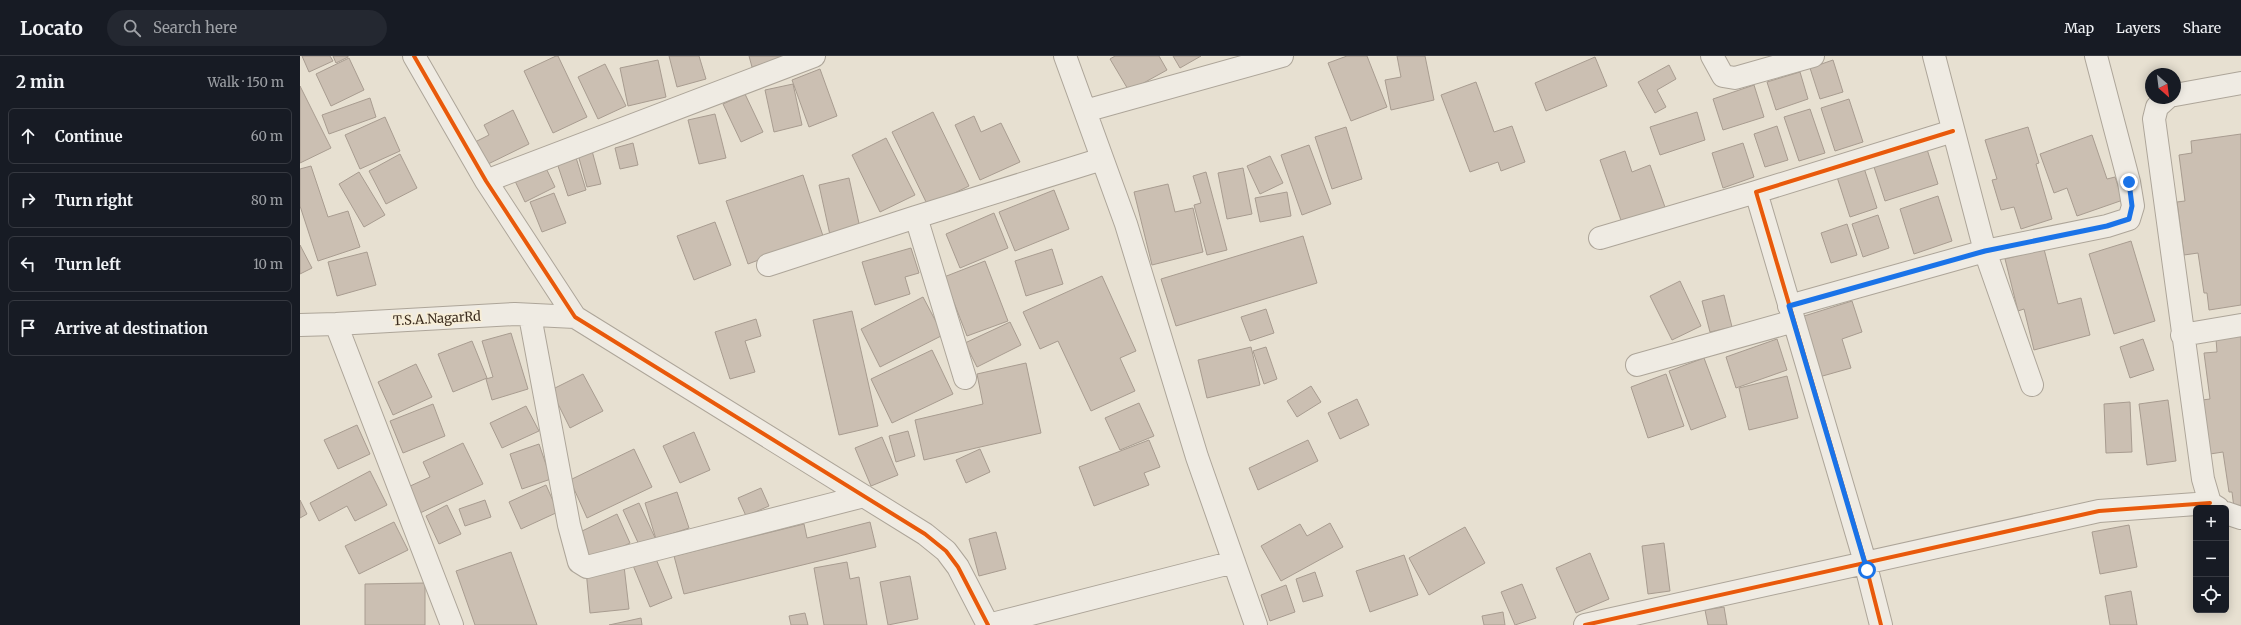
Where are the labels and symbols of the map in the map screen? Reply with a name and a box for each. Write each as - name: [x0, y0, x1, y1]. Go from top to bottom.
- north arrow: [2145, 68, 2181, 104]
- route end: [2120, 173, 2138, 191]
- street label: T.S.A.NagarRd: [393, 308, 482, 329]
- route start: [1858, 561, 1876, 579]

